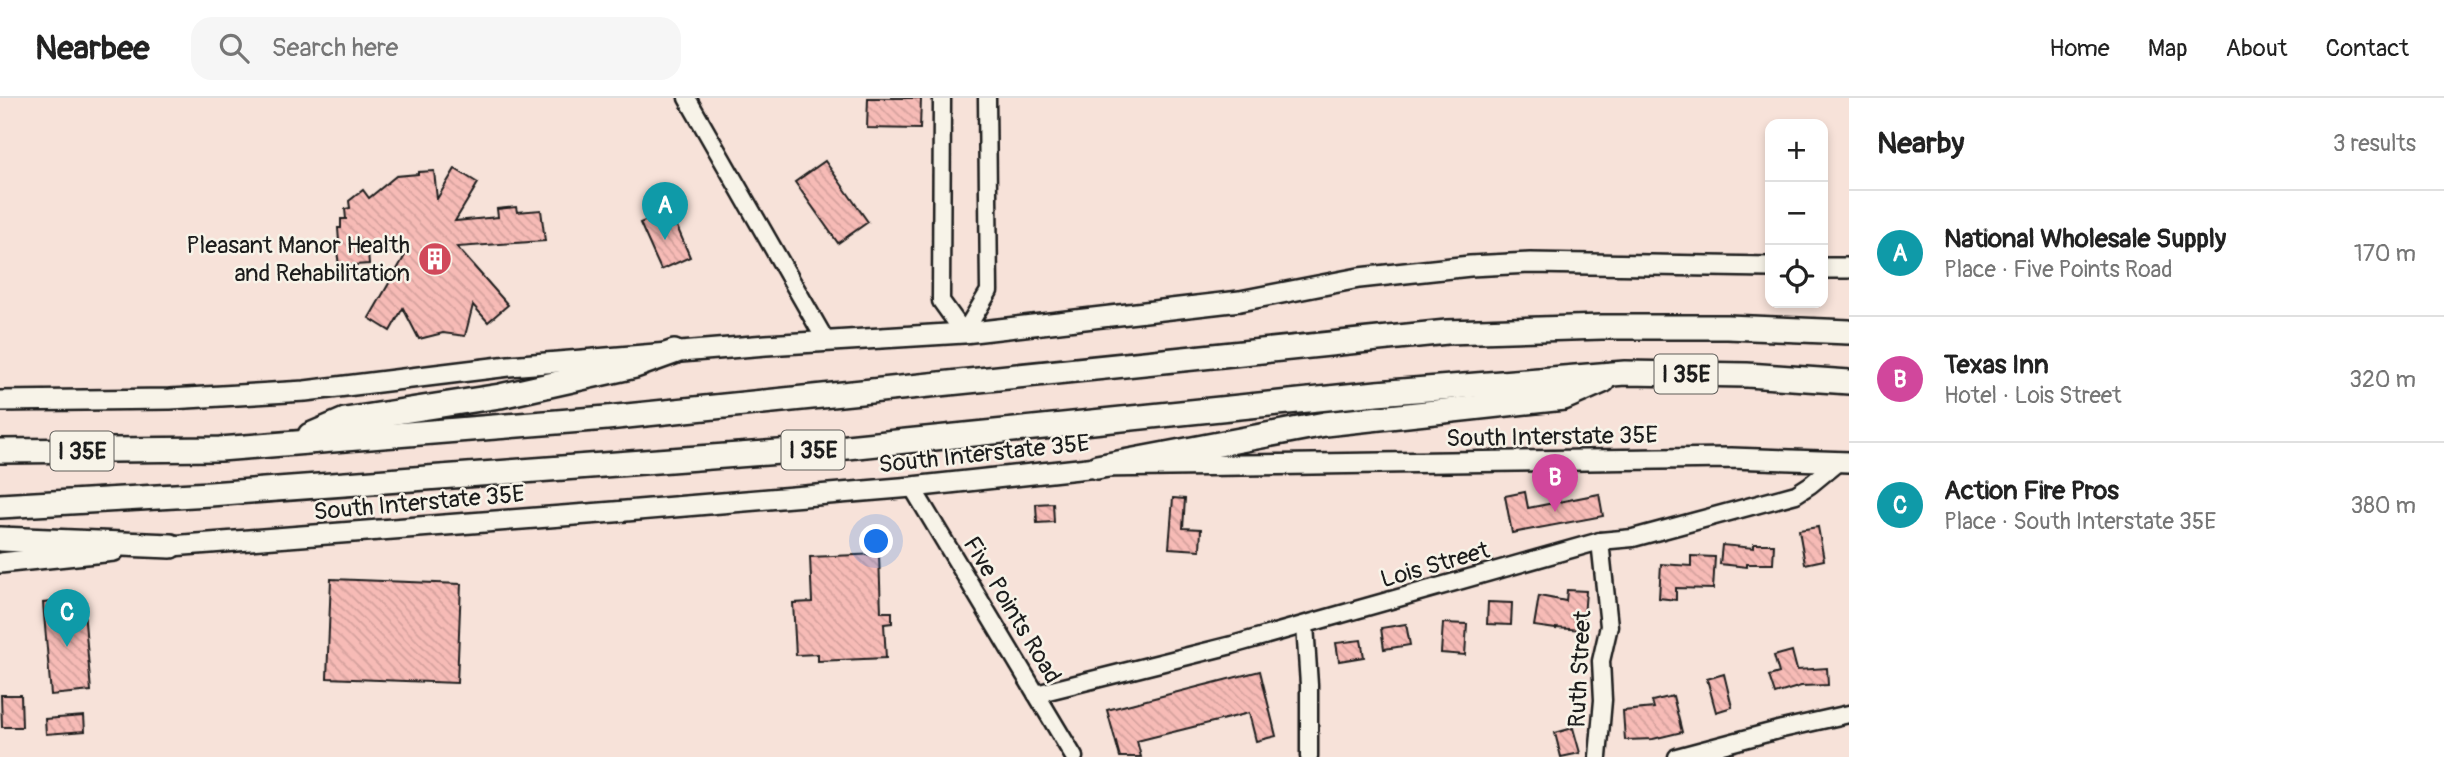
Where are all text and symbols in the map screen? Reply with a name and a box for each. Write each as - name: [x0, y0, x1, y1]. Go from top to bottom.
- search box: [191, 17, 681, 80]
- text: Nearbee: [35, 28, 149, 69]
- icon: search: [215, 29, 253, 67]
- text: Search here: [271, 32, 398, 64]
- text: Home: [2049, 34, 2110, 63]
- text: Map: [2148, 34, 2188, 63]
- text: About: [2226, 34, 2288, 63]
- text: Contact: [2326, 34, 2409, 63]
- map controls: [1765, 119, 1828, 308]
- button: +: [1765, 119, 1828, 182]
- text: Nearby: [1877, 125, 1964, 162]
- text: 3 results: [2333, 129, 2416, 158]
- pin: A: [642, 182, 688, 240]
- button: −: [1765, 182, 1828, 245]
- text: National Wholesale Supply: [1944, 223, 2226, 255]
- place label: Pleasant Manor Health and Rehabilitation: [186, 231, 410, 288]
- text: A: [1893, 239, 1907, 268]
- text: 170 m: [2354, 239, 2416, 268]
- building icon: Pleasant Manor Health and Rehabilitation: [416, 240, 454, 278]
- button: locate: [1765, 245, 1828, 308]
- text: Place · Five Points Road: [1944, 255, 2172, 284]
- text: Texas Inn: [1944, 349, 2049, 381]
- road number: I 35E: [1654, 354, 1718, 394]
- text: B: [1893, 365, 1907, 394]
- text: 320 m: [2349, 365, 2416, 394]
- text: Hotel · Lois Street: [1944, 381, 2121, 410]
- street label: South Interstate 35E: [1446, 421, 1658, 453]
- street label: South Interstate 35E: [877, 429, 1091, 479]
- road number: I 35E: [782, 430, 844, 470]
- road number: I 35E: [50, 432, 114, 470]
- pin: B: [1532, 454, 1578, 512]
- text: Action Fire Pros: [1944, 475, 2119, 507]
- street label: South Interstate 35E: [312, 479, 526, 527]
- text: C: [1893, 491, 1907, 520]
- text: 380 m: [2350, 491, 2416, 520]
- text: Place · South Interstate 35E: [1944, 507, 2216, 536]
- your location: [859, 524, 893, 558]
- street label: Five Points Road: [957, 531, 1067, 689]
- street label: Lois Street: [1377, 536, 1493, 594]
- pin: C: [44, 589, 90, 647]
- street label: Ruth Street: [1562, 609, 1598, 728]

